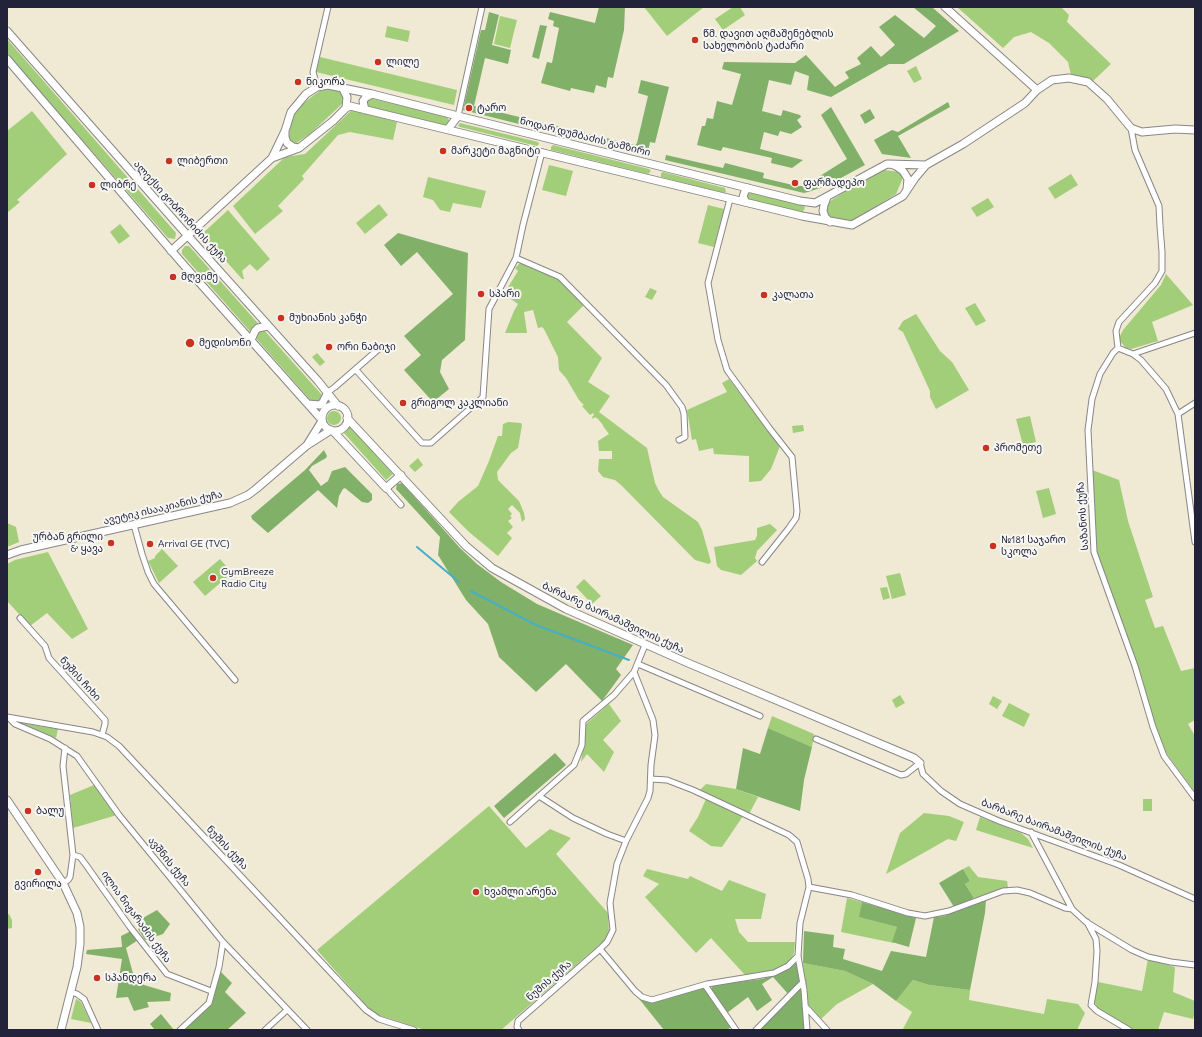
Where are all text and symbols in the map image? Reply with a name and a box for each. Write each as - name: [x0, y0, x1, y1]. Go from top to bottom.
- place label: წმ. დავით აღმაშენებლის სახელობის ტაძარი: [703, 28, 834, 52]
- marker: წმ. დავით აღმაშენებლის სახელობის ტაძარი: [690, 35, 700, 45]
- place label: ლილე: [386, 56, 419, 68]
- marker: ლილე: [373, 57, 383, 67]
- place label: ნიკორა: [306, 76, 345, 88]
- marker: ნიკორა: [293, 77, 303, 87]
- place label: ტარო: [477, 102, 506, 114]
- marker: ტარო: [464, 103, 474, 113]
- street label: ნოდარ დუმბაძის გამზირი: [518, 115, 652, 159]
- place label: მარკეტი მაგნიტი: [451, 145, 540, 157]
- marker: მარკეტი მაგნიტი: [438, 146, 448, 156]
- place label: ლიბერთი: [177, 155, 228, 167]
- marker: ლიბერთი: [164, 156, 174, 166]
- street label: ალექსი გობრონიძის ქუჩა: [131, 158, 229, 266]
- place label: ფარმადეპო: [803, 177, 865, 189]
- marker: ფარმადეპო: [790, 178, 800, 188]
- place label: ლიბრე: [100, 179, 136, 191]
- marker: ლიბრე: [87, 180, 97, 190]
- place label: მღვიმე: [181, 271, 218, 283]
- marker: მღვიმე: [168, 272, 178, 282]
- place label: სპარი: [489, 288, 520, 300]
- marker: სპარი: [476, 289, 486, 299]
- place label: კალათა: [772, 289, 814, 301]
- marker: კალათა: [759, 290, 769, 300]
- place label: მუხიანის კანჭი: [289, 312, 367, 324]
- marker: მუხიანის კანჭი: [276, 313, 286, 323]
- marker: მედისონი: [184, 337, 196, 349]
- place label: მედისონი: [199, 337, 251, 349]
- place label: ორი ნაბიჯი: [337, 341, 396, 353]
- marker: ორი ნაბიჯი: [324, 342, 334, 352]
- place label: გრიგოლ კაკლიანი: [411, 397, 508, 409]
- marker: გრიგოლ კაკლიანი: [398, 398, 408, 408]
- place label: პრომეთე: [994, 442, 1042, 454]
- marker: პრომეთე: [981, 443, 991, 453]
- street label: საზანოს ქუჩა: [1075, 481, 1091, 551]
- street label: ავეტიკ ისააკიანის ქუჩა: [102, 488, 224, 528]
- place label: ურბან გრილი & ყავა: [33, 531, 103, 554]
- place label: №181 საჯარო სკოლა: [1001, 534, 1066, 558]
- marker: ურბან გრილი & ყავა: [106, 538, 116, 548]
- place label: Arrival GE (TVC): [158, 538, 229, 550]
- marker: Arrival GE (TVC): [145, 539, 155, 549]
- marker: №181 საჯარო სკოლა: [988, 541, 998, 551]
- place label: GymBreeze Radio City: [221, 566, 274, 590]
- marker: GymBreeze Radio City: [208, 573, 218, 583]
- street label: ბარბარე ბაირამაშვილის ქუჩა: [540, 580, 686, 656]
- street label: ნუშის ჩიხი: [57, 654, 103, 704]
- street label: ბარბარე ბაირამაშვილის ქუჩა: [979, 797, 1129, 863]
- place label: ბალუ: [36, 805, 64, 817]
- marker: ბალუ: [23, 806, 33, 816]
- street label: ნუშის ქუჩა: [204, 824, 250, 872]
- street label: ავშნის ქუჩა: [145, 835, 193, 889]
- marker: გვირილა: [33, 867, 43, 877]
- street label: ილია ნიჟარაძის ქუჩა: [99, 869, 173, 965]
- place label: გვირილა: [14, 878, 62, 890]
- place label: ხვამლი არენა: [484, 886, 557, 898]
- marker: ხვამლი არენა: [471, 887, 481, 897]
- street label: ნუშის ქუჩა: [524, 958, 574, 1004]
- place label: სპანდერა: [105, 972, 156, 984]
- marker: სპანდერა: [92, 973, 102, 983]

